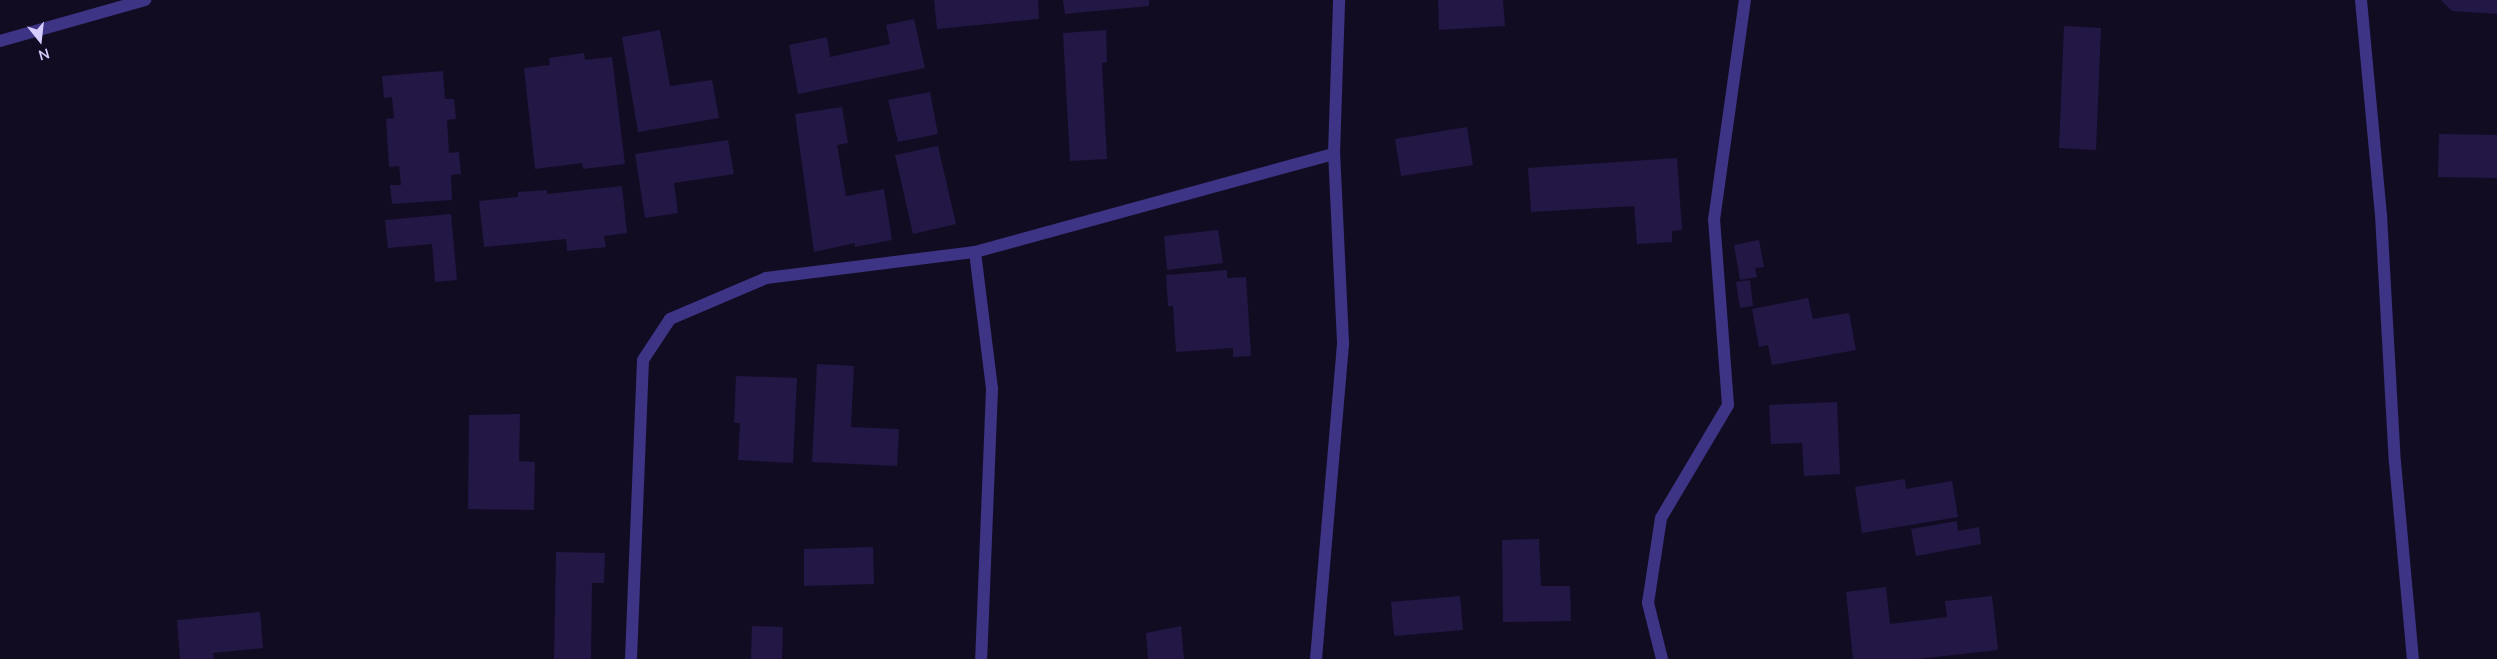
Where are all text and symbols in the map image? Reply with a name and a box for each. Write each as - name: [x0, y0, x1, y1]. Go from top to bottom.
- north arrow: [15, 15, 65, 65]
- text: N: [37, 44, 52, 65]

